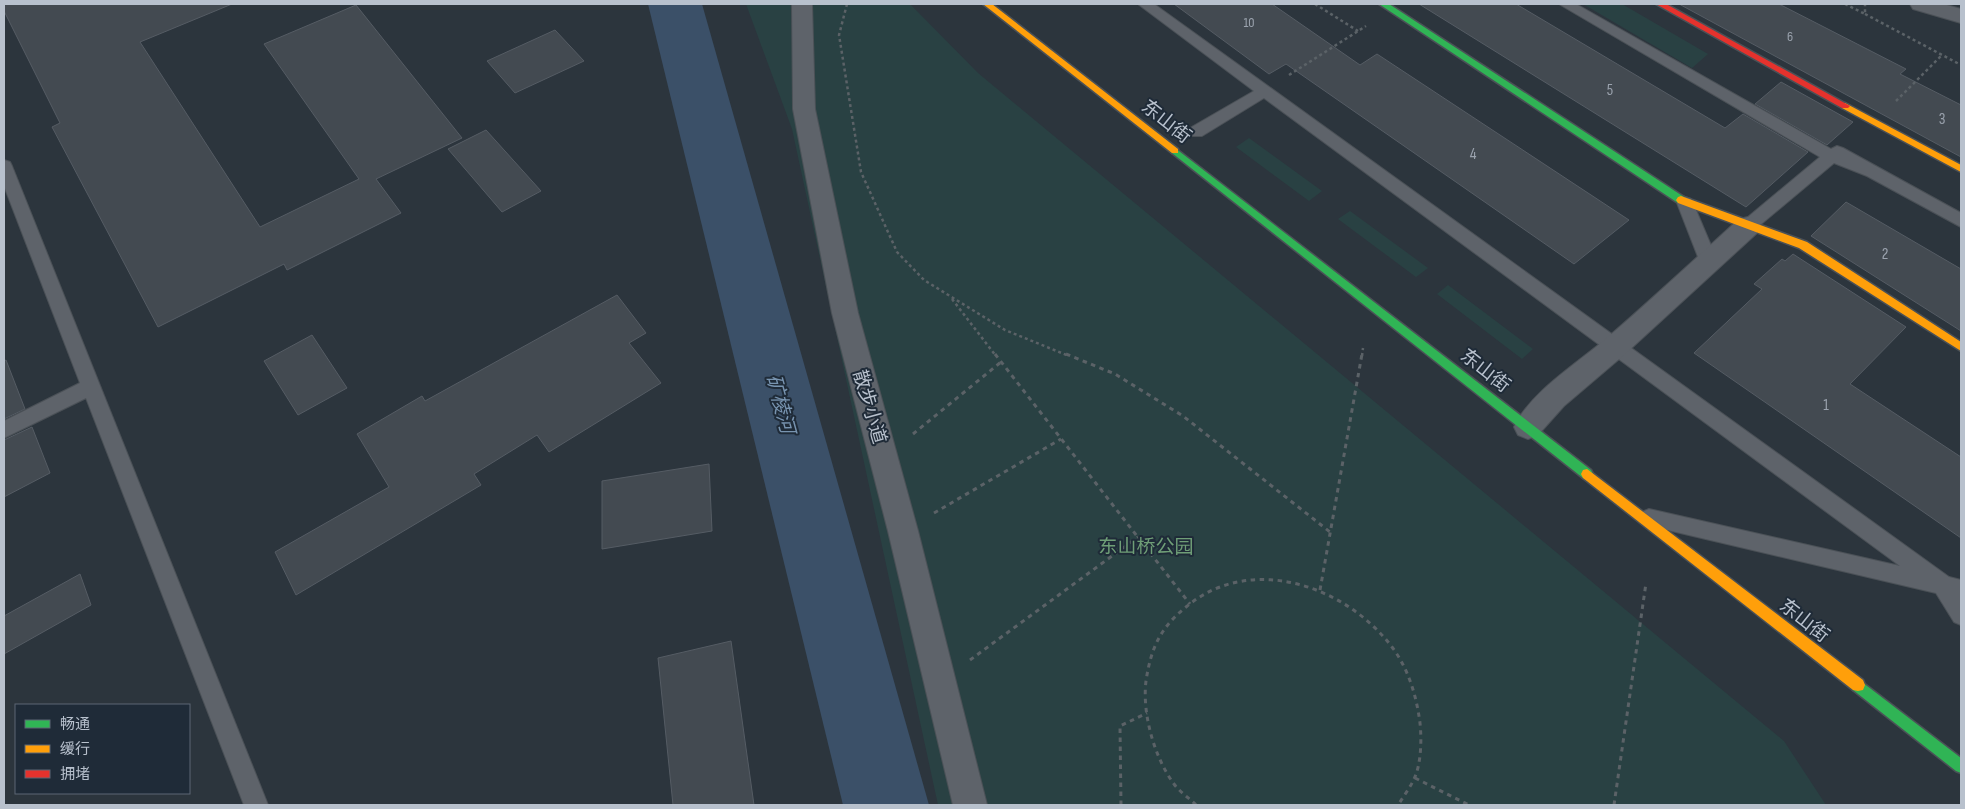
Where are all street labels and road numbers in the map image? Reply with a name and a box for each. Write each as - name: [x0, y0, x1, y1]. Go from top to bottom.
- street label: 东山街: [1136, 95, 1196, 149]
- street label: 东山街: [1455, 344, 1515, 398]
- street label: 散步小道: [847, 367, 891, 447]
- street label: 东山街: [1774, 594, 1834, 648]

